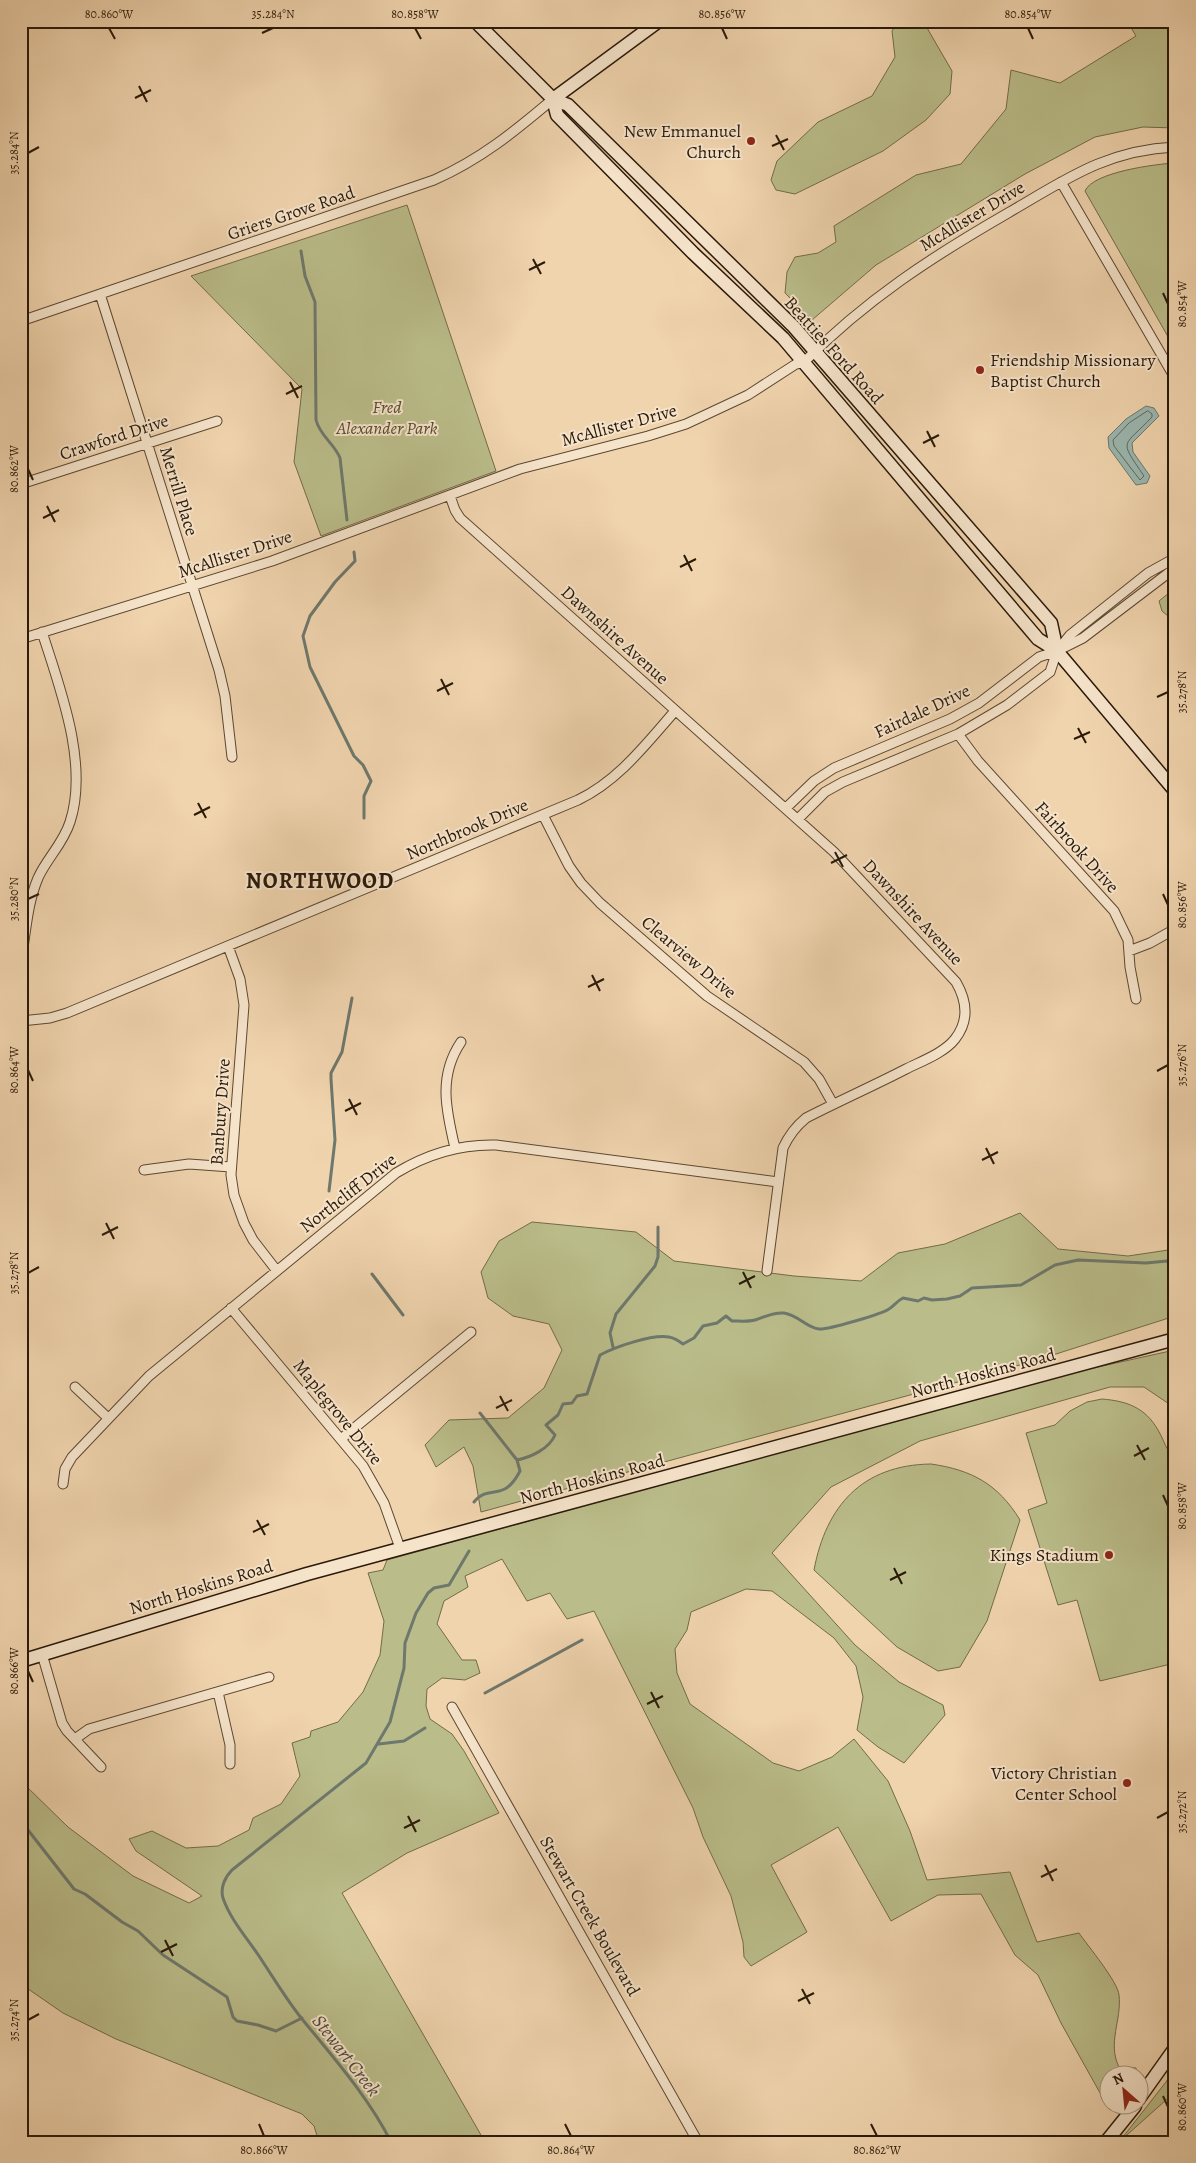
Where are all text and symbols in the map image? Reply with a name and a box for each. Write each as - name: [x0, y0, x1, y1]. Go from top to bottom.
- text: 80.860°W: [85, 6, 134, 22]
- text: 35.284°N: [251, 6, 295, 22]
- text: 80.858°W: [391, 6, 440, 22]
- text: 80.856°W: [698, 6, 746, 22]
- text: 80.854°W: [1004, 6, 1052, 22]
- place label: New Emmanuel Church: [624, 119, 742, 164]
- text: 35.284°N: [6, 131, 22, 175]
- marker: New Emmanuel Church: [745, 135, 757, 147]
- street label: McAllister Drive: [915, 175, 1029, 257]
- street label: Griers Grove Road: [224, 180, 358, 246]
- text: 80.854°W: [1174, 280, 1190, 328]
- street label: Beatties Ford Road: [779, 291, 889, 409]
- place label: Friendship Missionary Baptist Church: [990, 348, 1156, 393]
- marker: Friendship Missionary Baptist Church: [974, 364, 986, 376]
- park label: Fred Alexander Park: [335, 395, 438, 440]
- street label: McAllister Drive: [559, 398, 679, 452]
- street label: Crawford Drive: [56, 408, 172, 466]
- street label: Merrill Place: [154, 443, 204, 539]
- text: 80.862°W: [6, 444, 22, 493]
- street label: McAllister Drive: [175, 524, 295, 584]
- street label: Dawnshire Avenue: [556, 580, 674, 690]
- text: 35.278°N: [1174, 670, 1190, 713]
- street label: Fairdale Drive: [870, 678, 974, 744]
- street label: Northbrook Drive: [402, 792, 532, 866]
- street label: Fairbrook Drive: [1029, 796, 1125, 898]
- street label: Dawnshire Avenue: [857, 854, 969, 970]
- district label: NORTHWOOD: [246, 866, 394, 896]
- text: 35.280°N: [6, 877, 22, 921]
- text: 80.856°W: [1174, 881, 1190, 929]
- street label: Clearview Drive: [636, 910, 742, 1004]
- text: 35.276°N: [1174, 1043, 1190, 1086]
- text: 80.864°W: [6, 1045, 22, 1094]
- street label: Banbury Drive: [204, 1058, 236, 1166]
- street label: Northcliff Drive: [295, 1148, 401, 1238]
- text: 35.278°N: [6, 1251, 22, 1294]
- street label: North Hoskins Road: [908, 1342, 1058, 1404]
- street label: Maplegrove Drive: [288, 1354, 388, 1470]
- street label: North Hoskins Road: [517, 1448, 667, 1510]
- text: 80.858°W: [1174, 1481, 1190, 1530]
- place label: Kings Stadium: [990, 1543, 1099, 1567]
- marker: Kings Stadium: [1103, 1549, 1115, 1561]
- street label: North Hoskins Road: [126, 1554, 276, 1620]
- text: 80.866°W: [6, 1646, 22, 1695]
- place label: Victory Christian Center School: [990, 1761, 1118, 1806]
- marker: Victory Christian Center School: [1121, 1777, 1133, 1789]
- text: 35.272°N: [1174, 1790, 1190, 1833]
- street label: Stewart Creek Boulevard: [534, 1832, 646, 2001]
- text: 35.274°N: [6, 1999, 22, 2041]
- water label: Stewart Creek: [306, 2009, 386, 2102]
- north arrow: [1098, 2066, 1148, 2116]
- text: N: [1109, 2068, 1127, 2090]
- text: 80.860°W: [1174, 2082, 1190, 2131]
- text: 80.866°W: [240, 2142, 289, 2158]
- text: 80.864°W: [547, 2142, 596, 2158]
- text: 80.862°W: [853, 2142, 902, 2158]

